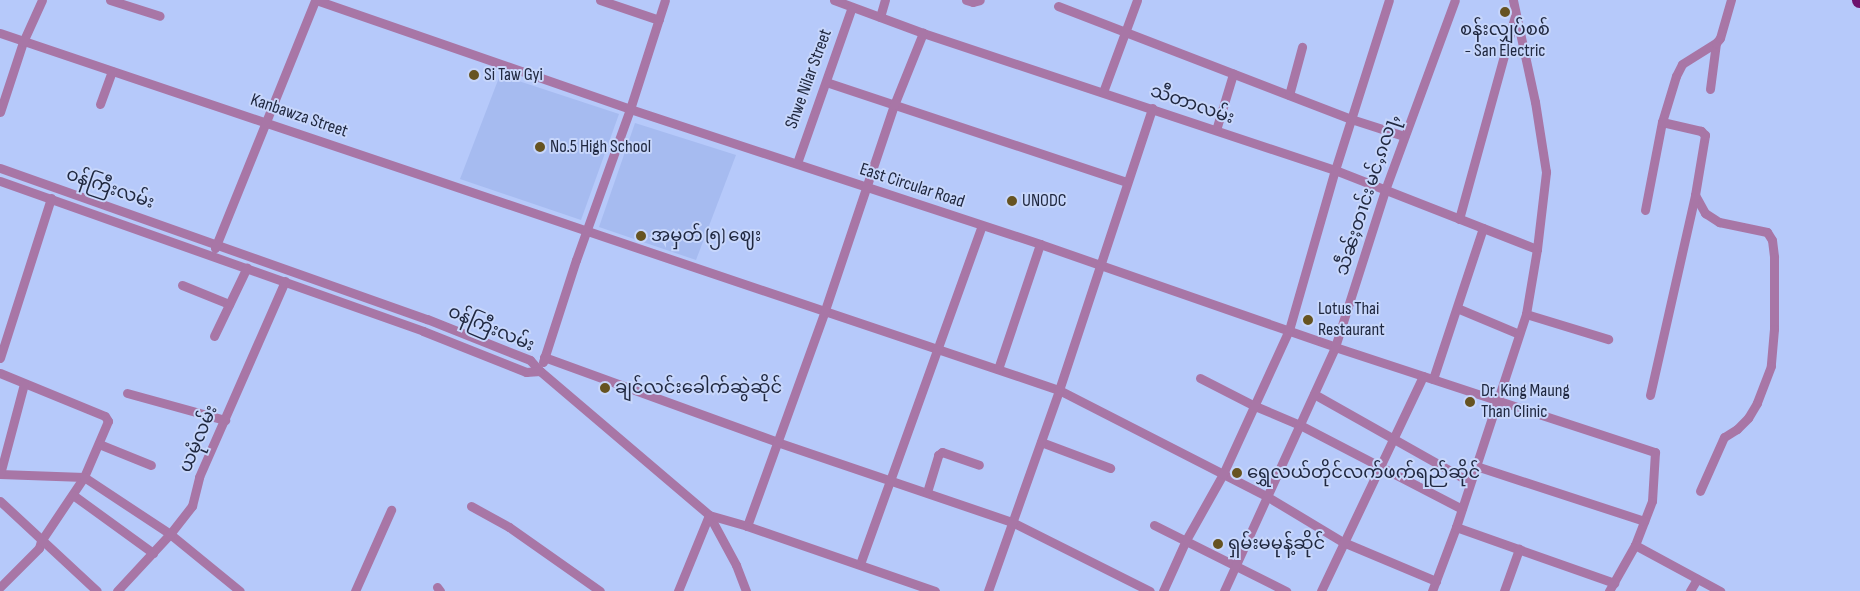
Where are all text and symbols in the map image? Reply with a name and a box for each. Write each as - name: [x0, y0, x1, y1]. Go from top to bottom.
- marker: စန်းလျှပ်စစ် - San Electric: [1499, 6, 1511, 18]
- place label: စန်းလျှပ်စစ် - San Electric: [1460, 20, 1550, 62]
- street label: Shwe Nilar Street: [781, 26, 837, 132]
- place label: Si Taw Gyi: [484, 64, 543, 86]
- marker: Si Taw Gyi: [468, 69, 480, 81]
- street label: သီတာလမ်း: [1147, 81, 1237, 129]
- street label: Kanbawza Street: [248, 89, 350, 143]
- street label: သဵၼ်ႈတၢင်း မင်ႇၵလႃႇ: [1332, 111, 1404, 279]
- place label: No.5 High School: [550, 136, 651, 158]
- marker: No.5 High School: [534, 141, 546, 153]
- street label: East Circular Road: [857, 159, 967, 213]
- street label: ဝန်ကြီးလမ်း: [63, 164, 157, 214]
- place label: UNODC: [1022, 190, 1067, 212]
- marker: UNODC: [1006, 195, 1018, 207]
- place label: အမှတ် (၅) ဈေး: [651, 225, 761, 247]
- marker: အမှတ် (၅) ဈေး: [635, 230, 647, 242]
- place label: Lotus Thai Restaurant: [1318, 299, 1385, 342]
- street label: ဝန်ကြီးလမ်း: [445, 301, 537, 357]
- marker: Lotus Thai Restaurant: [1302, 314, 1314, 326]
- place label: ချင်လင်းခေါက်ဆွဲဆိုင်: [615, 377, 782, 399]
- place label: Dr. King Maung Than Clinic: [1481, 381, 1570, 424]
- marker: ချင်လင်းခေါက်ဆွဲဆိုင်: [599, 382, 611, 394]
- marker: Dr. King Maung Than Clinic: [1463, 395, 1477, 409]
- street label: ယမုံလမ်း: [175, 402, 223, 476]
- place label: ရွှေလယ်တိုင်လက်ဖက်ရည်ဆိုင်: [1247, 462, 1480, 484]
- marker: ရွှေလယ်တိုင်လက်ဖက်ရည်ဆိုင်: [1231, 467, 1243, 479]
- place label: ရှမ်းမမုန့်ဆိုင်: [1228, 533, 1325, 555]
- marker: ရှမ်းမမုန့်ဆိုင်: [1212, 538, 1224, 550]

